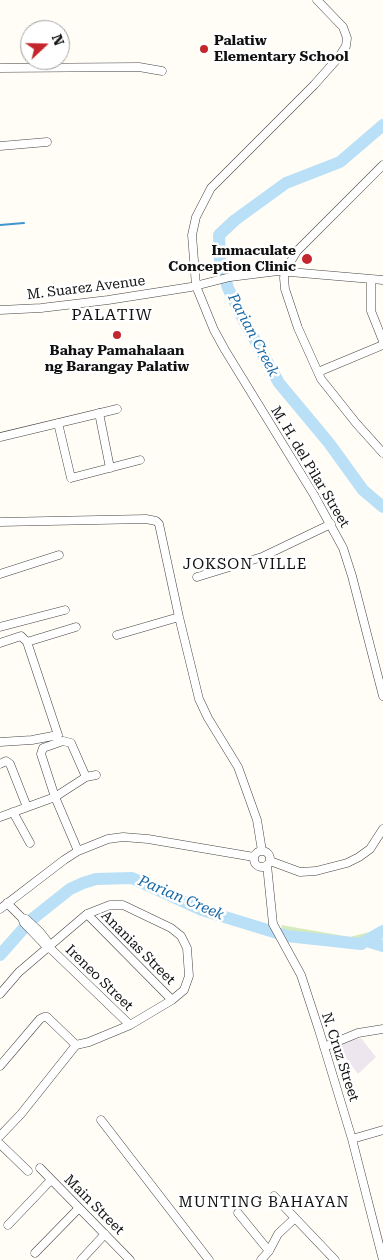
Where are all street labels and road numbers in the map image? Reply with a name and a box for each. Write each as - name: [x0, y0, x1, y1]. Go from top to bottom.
- street label: M. Suarez Avenue: [26, 272, 146, 304]
- street label: M. H. del Pilar Street: [267, 403, 353, 531]
- street label: Ananias Street: [97, 907, 179, 989]
- street label: Ireneo Street: [62, 942, 136, 1014]
- street label: N. Cruz Street: [318, 1010, 362, 1104]
- street label: Main Street: [60, 1171, 128, 1239]

